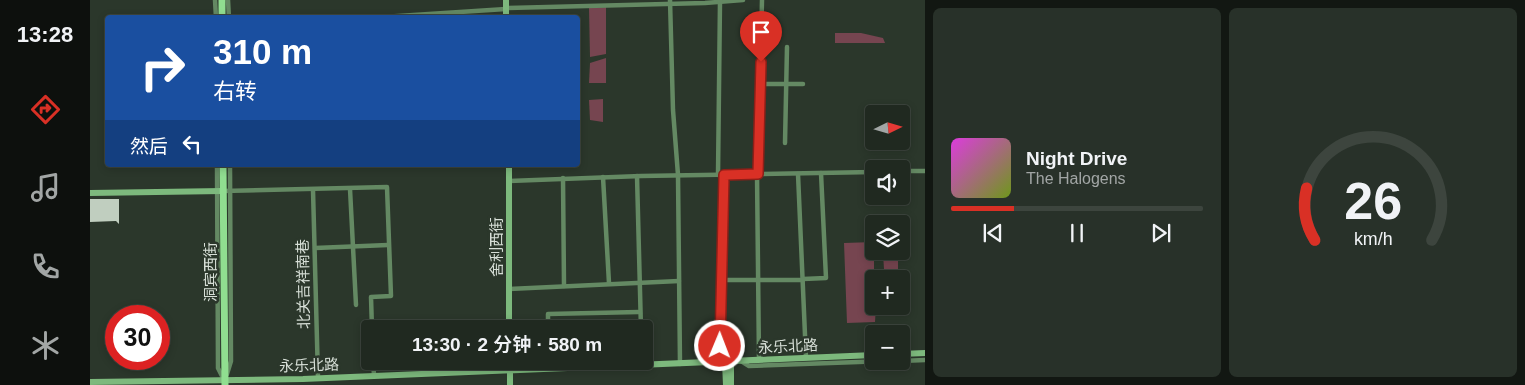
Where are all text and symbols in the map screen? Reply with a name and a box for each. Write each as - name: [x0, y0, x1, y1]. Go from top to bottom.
- pin: [740, 11, 782, 62]
- icon: arrive: [747, 18, 775, 46]
- text: 13:28: [17, 22, 73, 47]
- text: 310 m: [213, 32, 312, 71]
- icon: right: [130, 35, 195, 100]
- text: 右转: [213, 79, 257, 104]
- icon: directions: [28, 92, 63, 127]
- north arrow: [865, 105, 910, 150]
- map controls: [865, 105, 910, 370]
- icon: left: [178, 130, 206, 158]
- text: 然后: [130, 136, 168, 157]
- text: Night Drive: [1026, 148, 1127, 169]
- button: sound: [865, 160, 910, 205]
- icon: music: [28, 170, 63, 205]
- text: The Halogens: [1026, 170, 1126, 187]
- text: 26: [1344, 172, 1402, 230]
- button: layers: [865, 215, 910, 260]
- street label: 舍利西街: [488, 217, 505, 277]
- icon: previous: [979, 219, 1007, 247]
- icon: pause: [1063, 219, 1091, 247]
- icon: next: [1147, 219, 1175, 247]
- text: km/h: [1354, 229, 1392, 249]
- street label: 北关吉祥南巷: [294, 239, 312, 329]
- street label: 洞宾西街: [202, 242, 219, 302]
- icon: phone: [28, 249, 63, 284]
- button: +: [865, 270, 910, 315]
- speed limit sign: 30: [105, 305, 170, 370]
- position arrow: [693, 319, 745, 371]
- button: −: [865, 325, 910, 370]
- icon: climate: [28, 328, 63, 363]
- text: 13:30 · 2 分钟 · 580 m: [412, 334, 602, 355]
- street label: 永乐北路: [758, 336, 818, 356]
- street label: 永乐北路: [279, 355, 339, 375]

